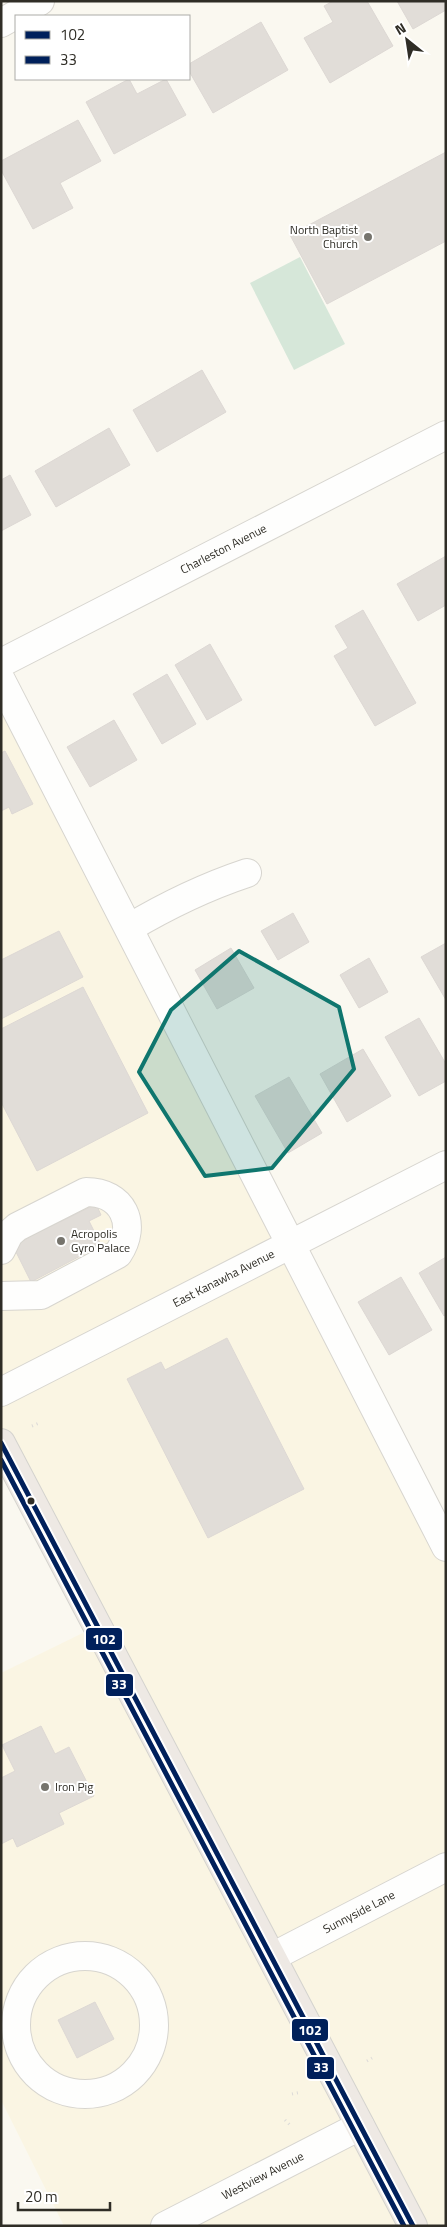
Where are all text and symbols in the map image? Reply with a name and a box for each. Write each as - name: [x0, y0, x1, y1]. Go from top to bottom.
- legend: [15, 15, 190, 80]
- north arrow: [382, 15, 432, 65]
- text: N: [391, 17, 410, 40]
- text: 102: [60, 23, 85, 46]
- text: 33: [60, 48, 77, 71]
- place label: North Baptist Church: [290, 220, 359, 253]
- marker: North Baptist Church: [362, 231, 374, 243]
- street label: Charleston Avenue: [177, 518, 270, 579]
- place label: Acropolis Gyro Palace: [71, 1224, 130, 1257]
- marker: Acropolis Gyro Palace: [55, 1235, 67, 1247]
- street label: East Kanawha Avenue: [169, 1244, 278, 1312]
- unlabelled marker: [26, 1496, 36, 1506]
- line badge: 102: [85, 1627, 123, 1651]
- text: 102: [92, 1628, 116, 1649]
- line badge: 33: [105, 1673, 134, 1697]
- text: 33: [111, 1673, 127, 1694]
- place label: Iron Pig: [55, 1777, 93, 1796]
- marker: Iron Pig: [39, 1781, 51, 1793]
- street label: Sunnyside Lane: [319, 1885, 398, 1938]
- line badge: 102: [291, 2018, 329, 2042]
- text: 102: [298, 2019, 322, 2040]
- line badge: 33: [306, 2056, 335, 2080]
- text: 33: [313, 2056, 329, 2077]
- street label: Westview Avenue: [218, 2146, 307, 2204]
- scale bar: [18, 2180, 110, 2212]
- text: 20 m: [25, 2185, 58, 2208]

